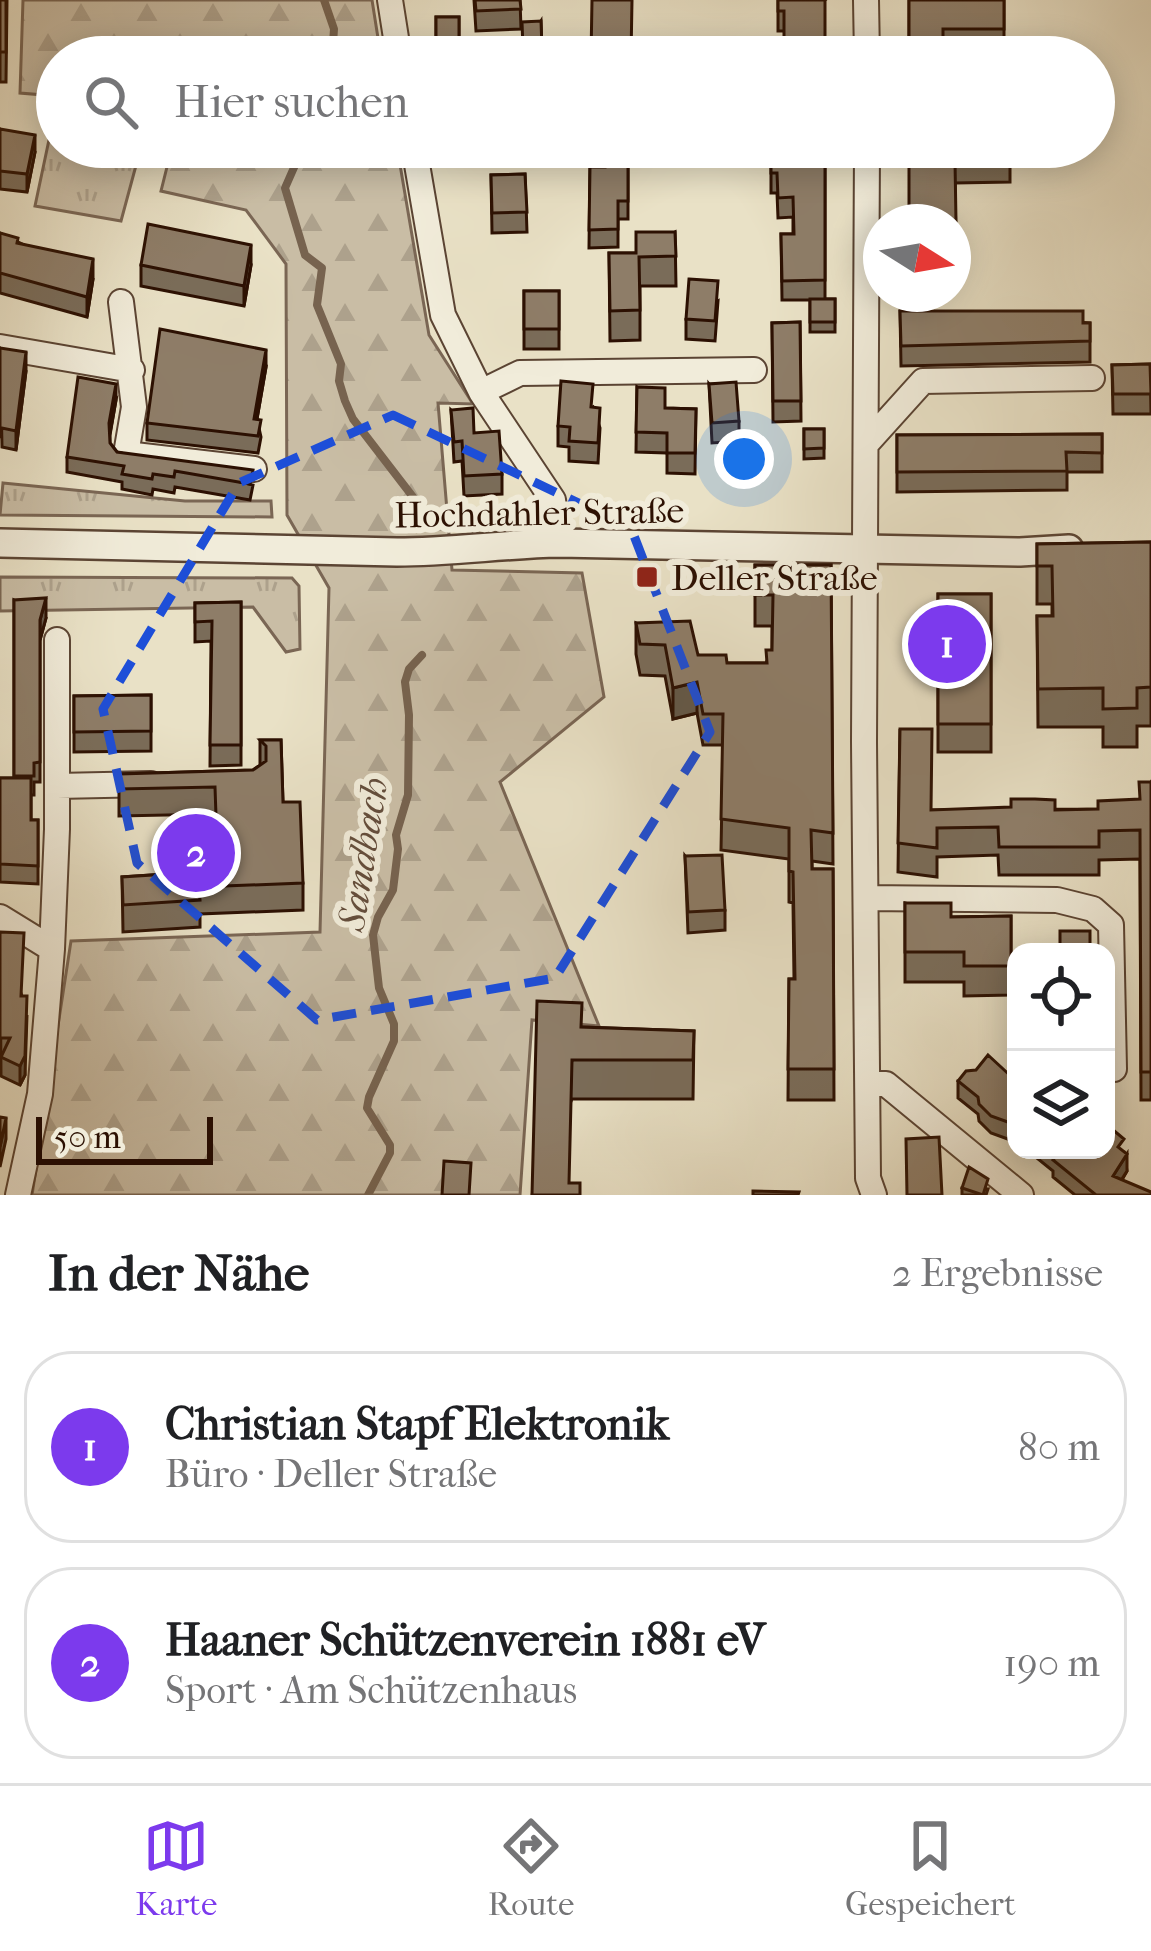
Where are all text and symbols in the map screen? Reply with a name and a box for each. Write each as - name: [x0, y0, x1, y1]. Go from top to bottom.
- search box: [36, 36, 1115, 168]
- icon: search: [78, 69, 144, 135]
- text: Hier suchen: [174, 76, 409, 129]
- north arrow: [863, 204, 971, 312]
- your location: [714, 429, 774, 489]
- street label: Hochdahler Straße: [394, 489, 684, 537]
- place label: Deller Straße: [671, 557, 878, 599]
- marker: Deller Straße: [634, 564, 660, 590]
- pin: 1: [908, 599, 986, 689]
- water label: Sandbach: [328, 774, 398, 935]
- pin: 2: [157, 808, 235, 898]
- map controls: [1007, 943, 1115, 1159]
- button: locate: [1007, 943, 1115, 1051]
- button: layers: [1007, 1051, 1115, 1159]
- scale bar: [36, 1111, 213, 1164]
- text: 50 m: [54, 1118, 121, 1157]
- text: In der Nähe: [48, 1243, 309, 1303]
- text: 2 Ergebnisse: [892, 1250, 1103, 1296]
- text: Christian Stapf Elektronik: [165, 1398, 669, 1451]
- text: 1: [83, 1424, 97, 1470]
- text: 80 m: [1018, 1424, 1100, 1470]
- text: Büro · Deller Straße: [165, 1451, 497, 1497]
- text: Haaner Schützenverein 1881 eV: [165, 1614, 765, 1667]
- text: 2: [80, 1640, 100, 1686]
- text: 190 m: [1003, 1640, 1100, 1686]
- text: Sport · Am Schützenhaus: [165, 1667, 577, 1713]
- tab: Karte: [135, 1813, 217, 1924]
- tab: Route: [488, 1813, 574, 1924]
- tab: Gespeichert: [845, 1813, 1016, 1924]

